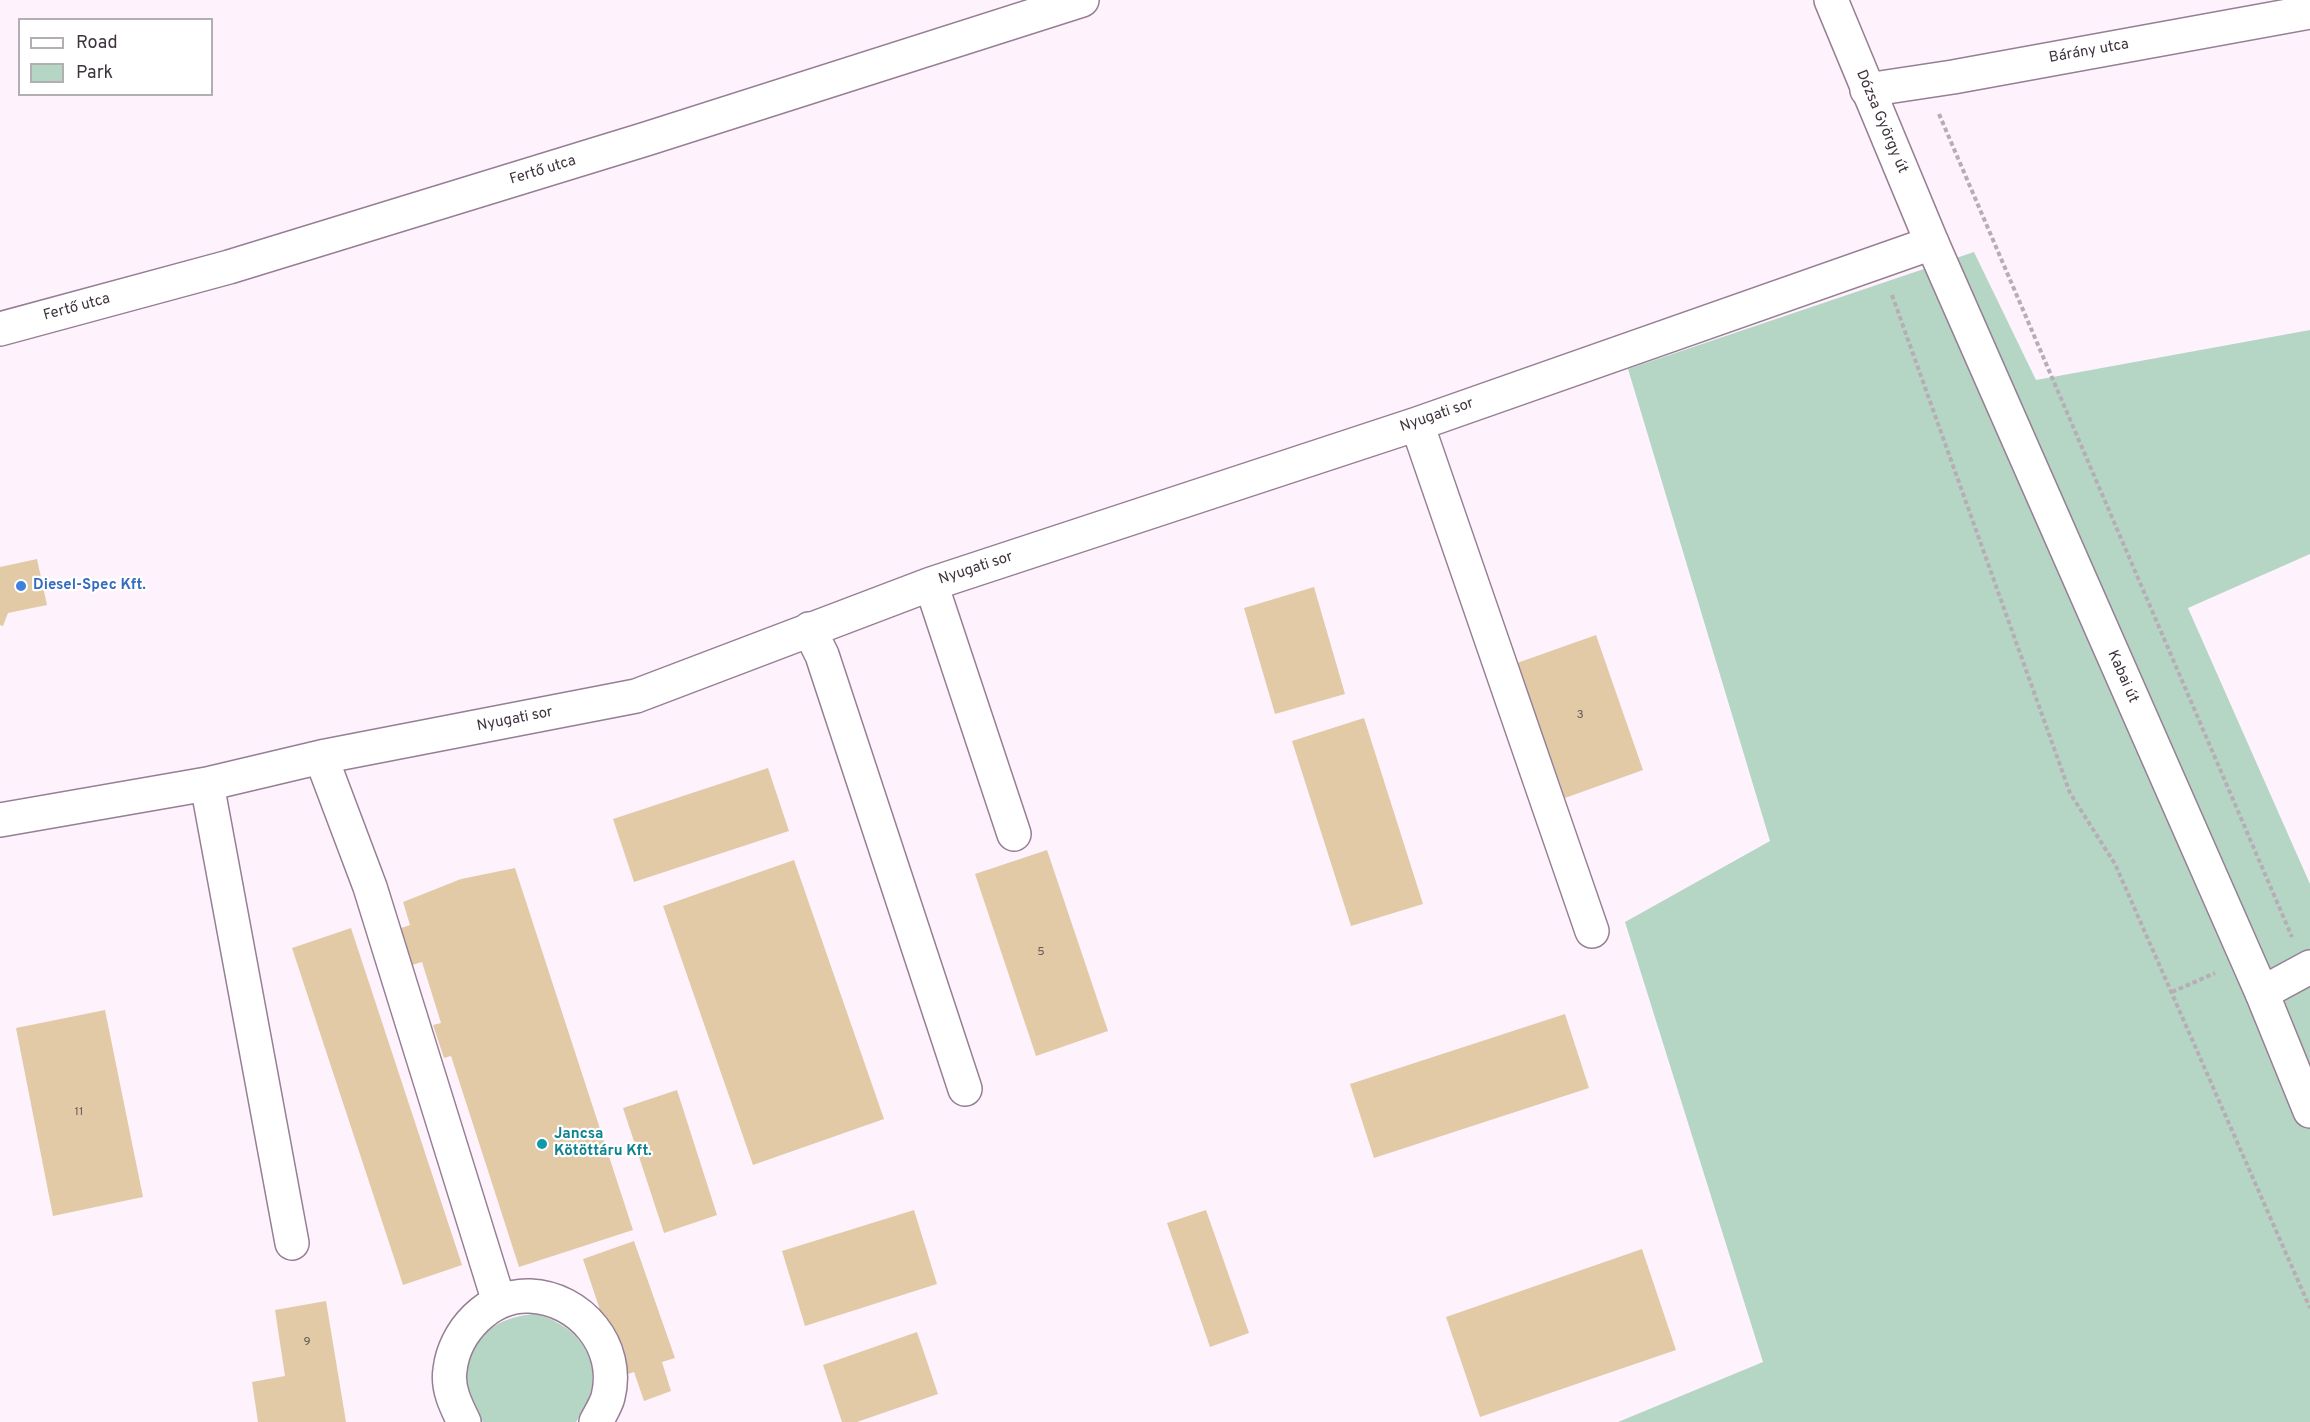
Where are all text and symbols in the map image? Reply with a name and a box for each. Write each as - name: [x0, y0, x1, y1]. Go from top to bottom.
- legend: [18, 18, 213, 96]
- text: Road: [76, 32, 118, 55]
- street label: Bárány utca: [2048, 36, 2130, 68]
- text: Park: [76, 62, 113, 85]
- street label: Dózsa György út: [1851, 68, 1911, 176]
- street label: Fertő utca: [508, 152, 578, 190]
- street label: Fertő utca: [42, 290, 112, 326]
- street label: Nyugati sor: [1398, 395, 1476, 437]
- street label: Nyugati sor: [937, 549, 1015, 589]
- place label: Diesel-Spec Kft.: [33, 577, 146, 595]
- marker: Diesel-Spec Kft.: [14, 579, 28, 593]
- street label: Kabai út: [2102, 648, 2142, 706]
- street label: Nyugati sor: [476, 704, 554, 736]
- house number: 3: [1576, 709, 1584, 723]
- house number: 5: [1037, 946, 1045, 960]
- house number: 11: [75, 1106, 83, 1120]
- place label: Jancsa Kötöttáru Kft.: [554, 1126, 652, 1161]
- marker: Jancsa Kötöttáru Kft.: [535, 1137, 549, 1151]
- house number: 9: [303, 1336, 311, 1350]

